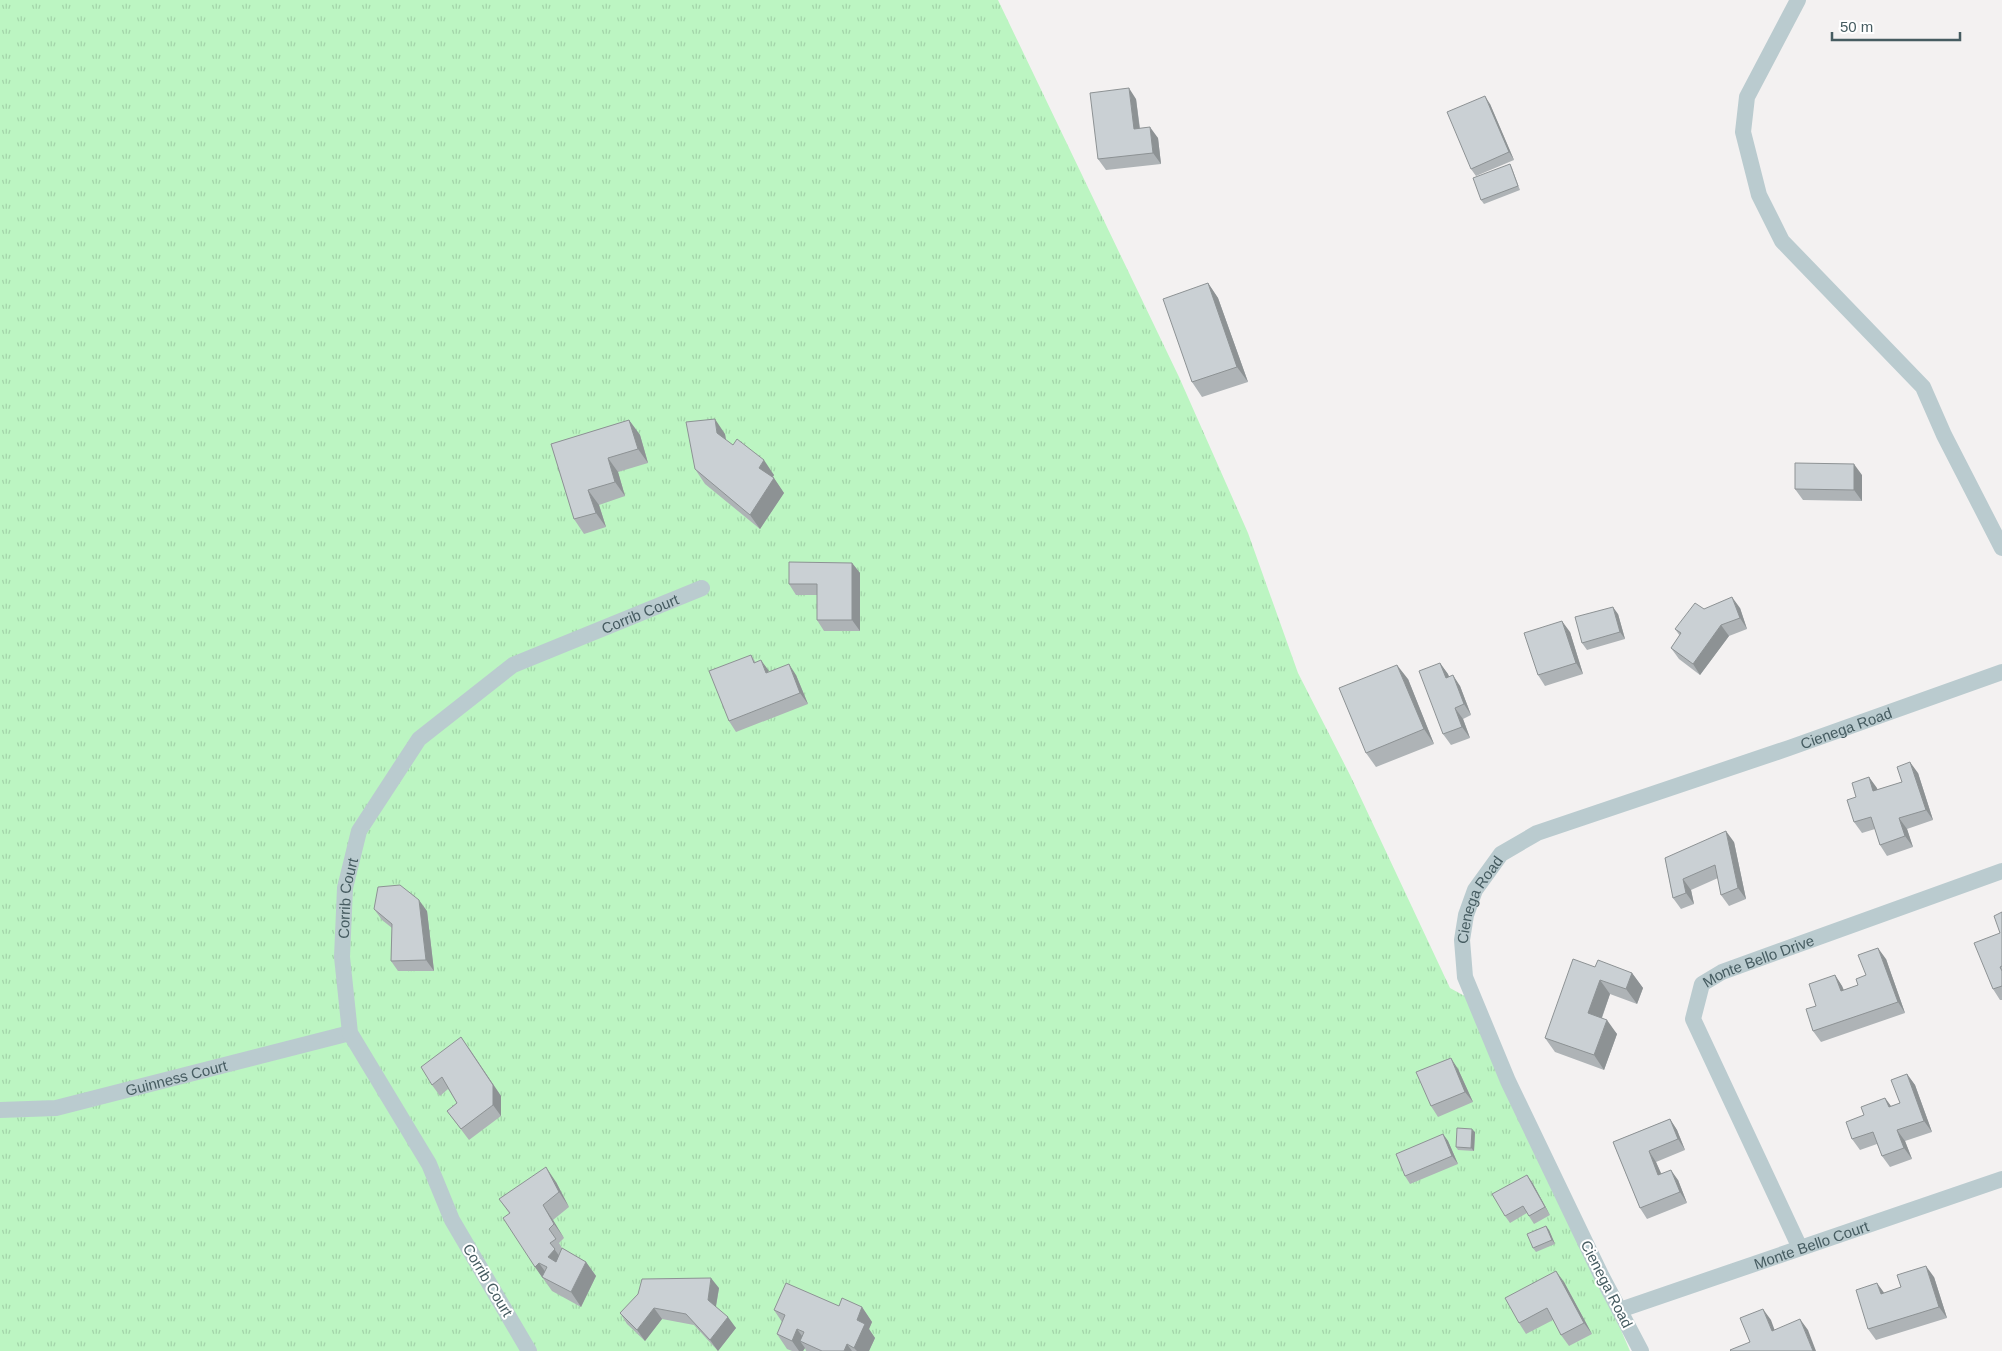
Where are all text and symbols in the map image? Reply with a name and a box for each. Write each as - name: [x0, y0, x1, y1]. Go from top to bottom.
- scale bar: [1832, 10, 1960, 42]
- text: 50 m: [1840, 18, 1873, 35]
- street label: Corrib Court: [599, 590, 682, 637]
- street label: Cienega Road: [1798, 704, 1894, 752]
- street label: Cienega Road: [1453, 852, 1506, 945]
- street label: Corrib Court: [334, 855, 361, 939]
- street label: Monte Bello Drive: [1699, 931, 1816, 990]
- street label: Guinness Court: [124, 1056, 230, 1098]
- street label: Monte Bello Court: [1751, 1217, 1871, 1272]
- street label: Cienega Road: [1578, 1237, 1636, 1331]
- street label: Corrib Court: [460, 1241, 517, 1320]

